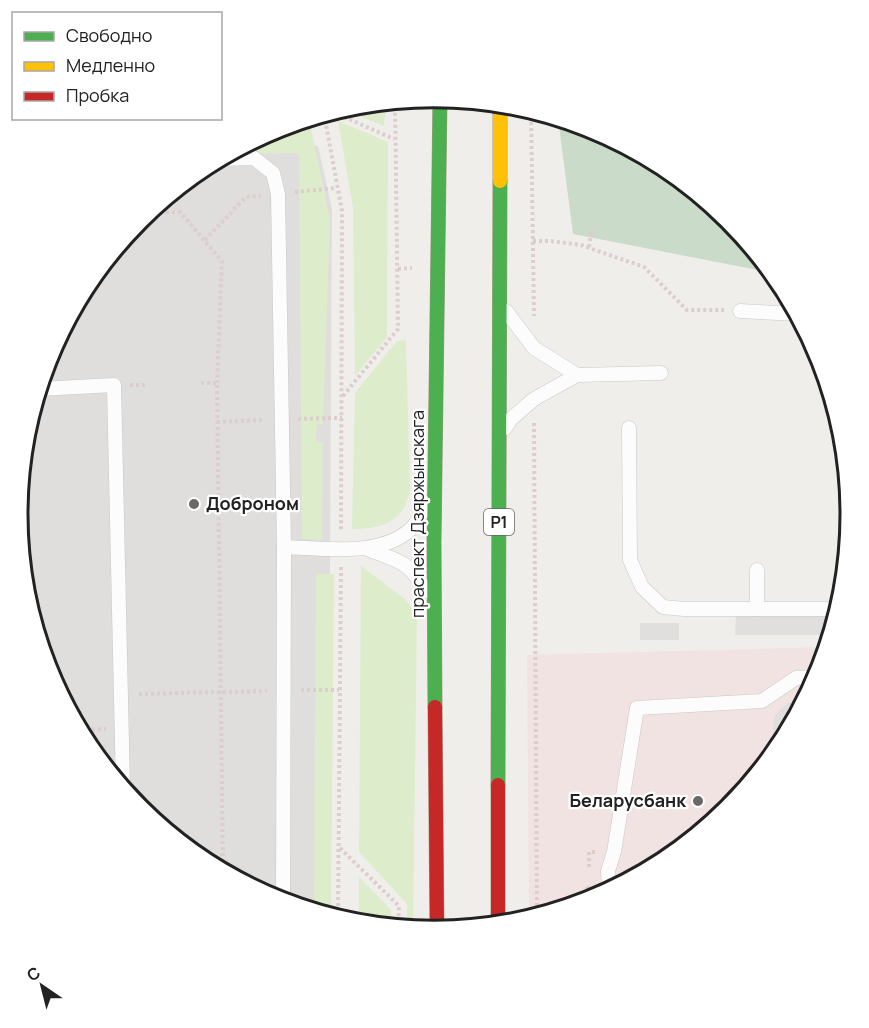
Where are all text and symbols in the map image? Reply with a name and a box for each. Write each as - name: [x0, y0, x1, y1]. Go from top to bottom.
- legend: [12, 12, 222, 120]
- text: Свободно: [66, 23, 152, 47]
- text: Медленно: [66, 53, 155, 77]
- text: Пробка: [66, 83, 129, 107]
- street label: праспект Дзяржынскага: [405, 410, 429, 618]
- place label: Доброном: [206, 491, 299, 515]
- marker: Доброном: [187, 497, 201, 511]
- road number: Р1: [484, 509, 514, 535]
- place label: Беларусбанк: [570, 788, 687, 812]
- marker: Беларусбанк: [691, 794, 705, 808]
- north arrow: [12, 956, 72, 1016]
- text: С: [22, 961, 45, 986]

